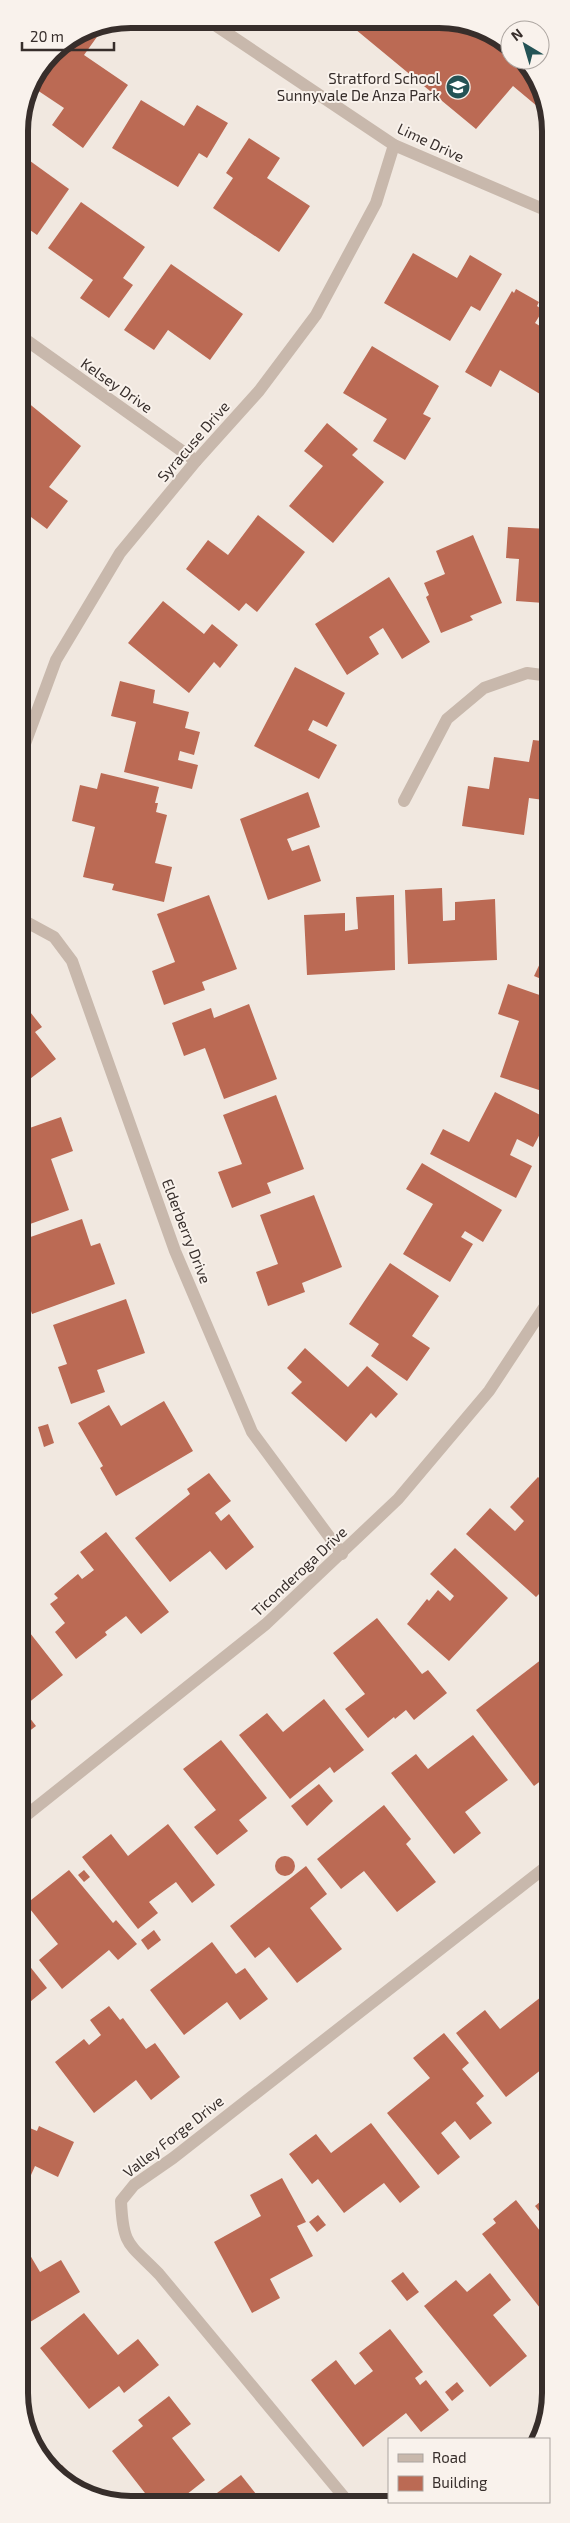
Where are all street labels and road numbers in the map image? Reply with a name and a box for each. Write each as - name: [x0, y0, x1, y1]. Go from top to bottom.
- street label: Lime Drive: [395, 119, 467, 165]
- street label: Kelsey Drive: [78, 354, 156, 416]
- street label: Syracuse Drive: [153, 397, 233, 485]
- street label: Elderberry Drive: [159, 1176, 215, 1286]
- street label: Ticonderoga Drive: [248, 1522, 350, 1620]
- street label: Valley Forge Drive: [119, 2091, 227, 2181]

